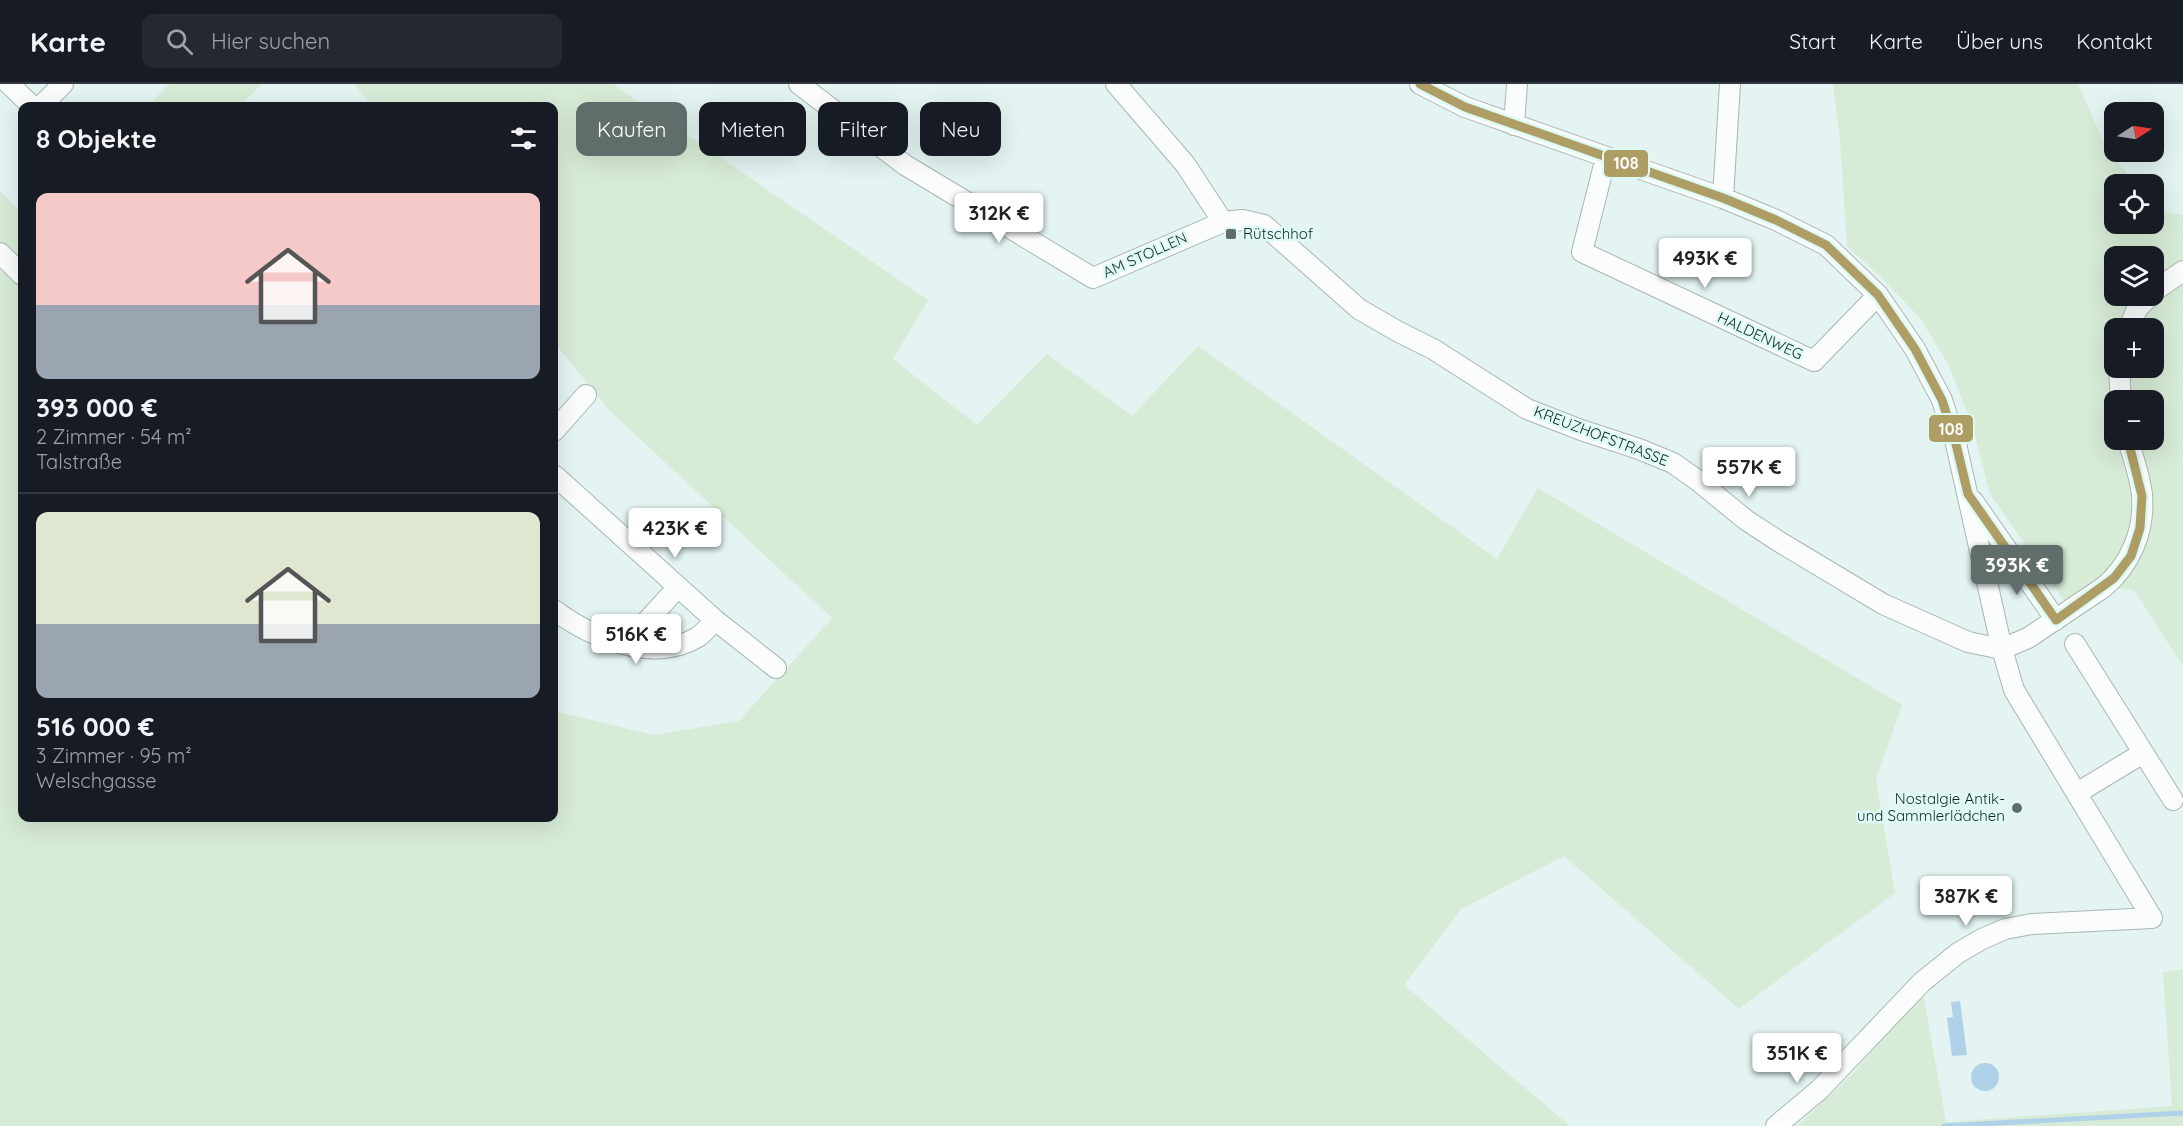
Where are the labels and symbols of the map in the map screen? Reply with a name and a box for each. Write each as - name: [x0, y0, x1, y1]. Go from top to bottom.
- north arrow: [2104, 102, 2164, 162]
- line badge: 108: [1603, 149, 1649, 178]
- text: 108: [1614, 153, 1639, 173]
- pin: 312K €: [950, 193, 1048, 244]
- place label: Rütschhof: [1243, 224, 1314, 243]
- marker: Rütschhof: [1224, 227, 1238, 241]
- street label: AM STOLLEN: [1100, 228, 1190, 282]
- pin: 493K €: [1656, 238, 1754, 289]
- street label: HALDENWEG: [1714, 307, 1806, 364]
- street label: KREUZHOFSTRASSE: [1531, 401, 1671, 470]
- line badge: 108: [1928, 414, 1974, 443]
- text: 108: [1939, 419, 1964, 439]
- pin: 557K €: [1700, 447, 1798, 498]
- pin: 423K €: [626, 508, 724, 559]
- pin: 393K €: [1968, 545, 2066, 596]
- pin: 516K €: [587, 614, 685, 665]
- place label: Nostalgie Antik- und Sammlerlädchen: [1857, 789, 2005, 825]
- marker: Nostalgie Antik- und Sammlerlädchen: [2010, 801, 2024, 815]
- pin: 387K €: [1917, 876, 2015, 927]
- pin: 351K €: [1748, 1033, 1846, 1084]

